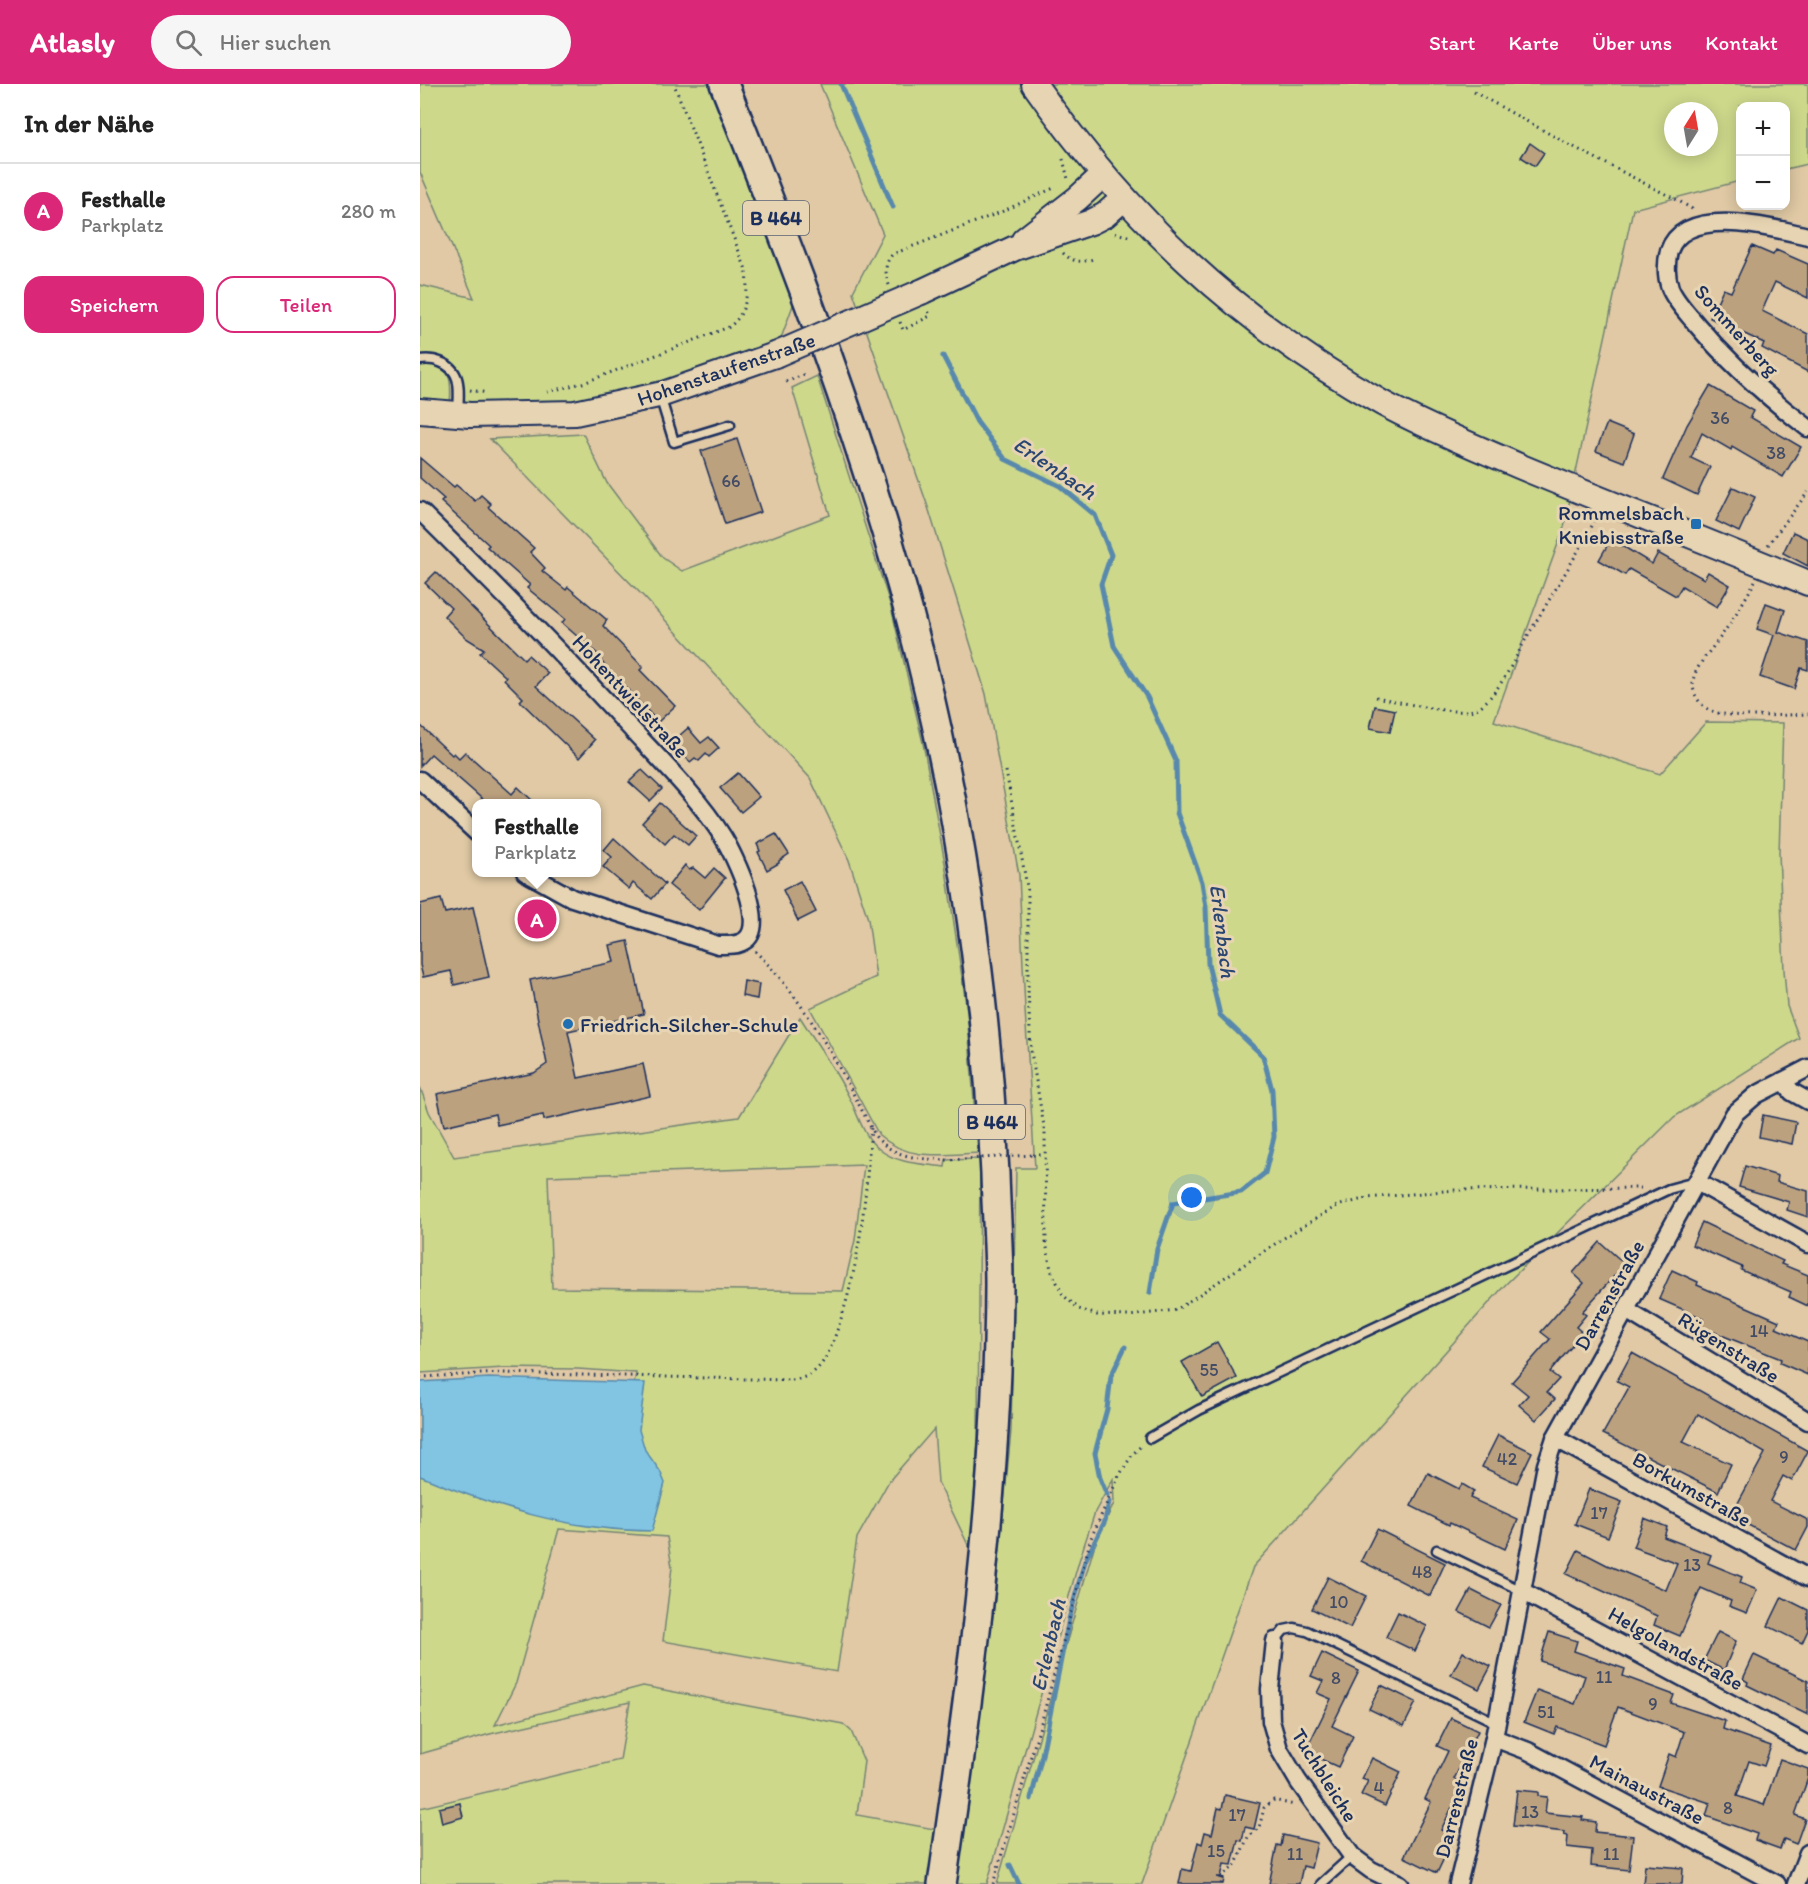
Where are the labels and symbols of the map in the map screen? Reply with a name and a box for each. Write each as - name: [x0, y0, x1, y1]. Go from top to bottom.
- north arrow: [1664, 102, 1718, 156]
- road number: B 464: [743, 201, 809, 235]
- street label: Sommerberg: [1689, 279, 1785, 381]
- street label: Hohenstaufenstraße: [634, 327, 818, 411]
- house number: 36: [1710, 407, 1730, 429]
- water label: Erlenbach: [1009, 431, 1102, 506]
- house number: 38: [1766, 442, 1786, 464]
- house number: 66: [721, 470, 741, 492]
- place label: Rommelsbach Kniebisstraße: [1558, 500, 1685, 549]
- marker: Rommelsbach Kniebisstraße: [1689, 517, 1703, 531]
- street label: Hohentwielstraße: [567, 629, 695, 763]
- water label: Erlenbach: [1204, 883, 1242, 980]
- pin: A: [518, 896, 556, 942]
- place label: Friedrich-Silcher-Schule: [580, 1012, 799, 1037]
- marker: Friedrich-Silcher-Schule: [561, 1017, 575, 1031]
- road number: B 464: [959, 1105, 1025, 1139]
- your location: [1177, 1183, 1206, 1212]
- street label: Darrenstraße: [1568, 1235, 1650, 1355]
- street label: Rügenstraße: [1674, 1306, 1784, 1388]
- house number: 14: [1749, 1320, 1769, 1342]
- house number: 55: [1200, 1359, 1218, 1381]
- street label: Borkumstraße: [1628, 1446, 1756, 1532]
- house number: 9: [1779, 1446, 1789, 1468]
- house number: 42: [1497, 1448, 1518, 1470]
- house number: 17: [1590, 1502, 1608, 1524]
- house number: 13: [1683, 1554, 1701, 1576]
- house number: 48: [1412, 1561, 1432, 1583]
- house number: 10: [1329, 1591, 1349, 1613]
- water label: Erlenbach: [1024, 1596, 1072, 1694]
- street label: Helgolandstraße: [1604, 1601, 1748, 1696]
- house number: 11: [1596, 1666, 1612, 1688]
- house number: 8: [1331, 1667, 1341, 1689]
- house number: 9: [1648, 1693, 1658, 1715]
- house number: 51: [1537, 1701, 1555, 1723]
- street label: Tuchbleiche: [1286, 1724, 1364, 1826]
- street label: Darrenstraße: [1429, 1736, 1483, 1860]
- street label: Mainaustraße: [1585, 1748, 1709, 1830]
- house number: 4: [1374, 1777, 1385, 1799]
- house number: 8: [1723, 1797, 1733, 1819]
- house number: 13: [1521, 1801, 1539, 1823]
- house number: 17: [1228, 1804, 1246, 1826]
- house number: 15: [1207, 1840, 1225, 1862]
- house number: 11: [1287, 1843, 1303, 1865]
- house number: 11: [1603, 1843, 1619, 1865]

